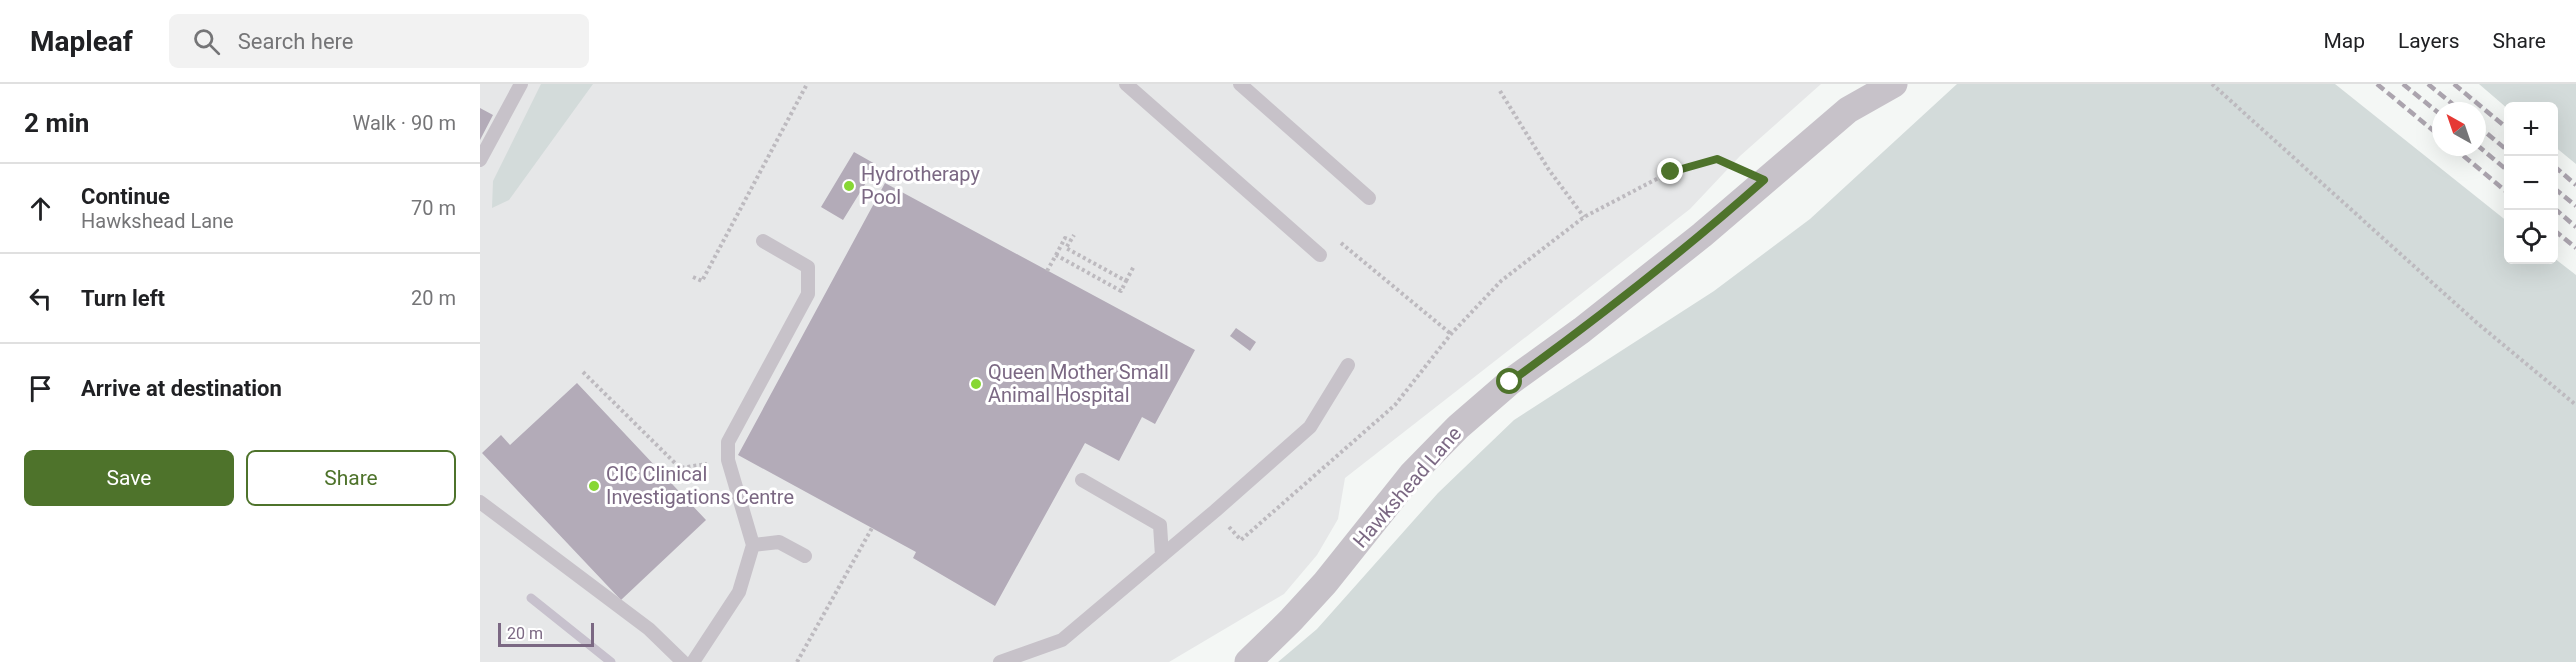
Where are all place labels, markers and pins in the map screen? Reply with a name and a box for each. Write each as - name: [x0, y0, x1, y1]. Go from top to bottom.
- place label: Hydrotherapy Pool: [861, 162, 980, 209]
- marker: Hydrotherapy Pool: [842, 179, 856, 193]
- place label: Queen Mother Small Animal Hospital: [988, 360, 1169, 407]
- marker: Queen Mother Small Animal Hospital: [969, 377, 983, 391]
- place label: CIC Clinical Investigations Centre: [606, 462, 794, 509]
- marker: CIC Clinical Investigations Centre: [587, 479, 601, 493]

